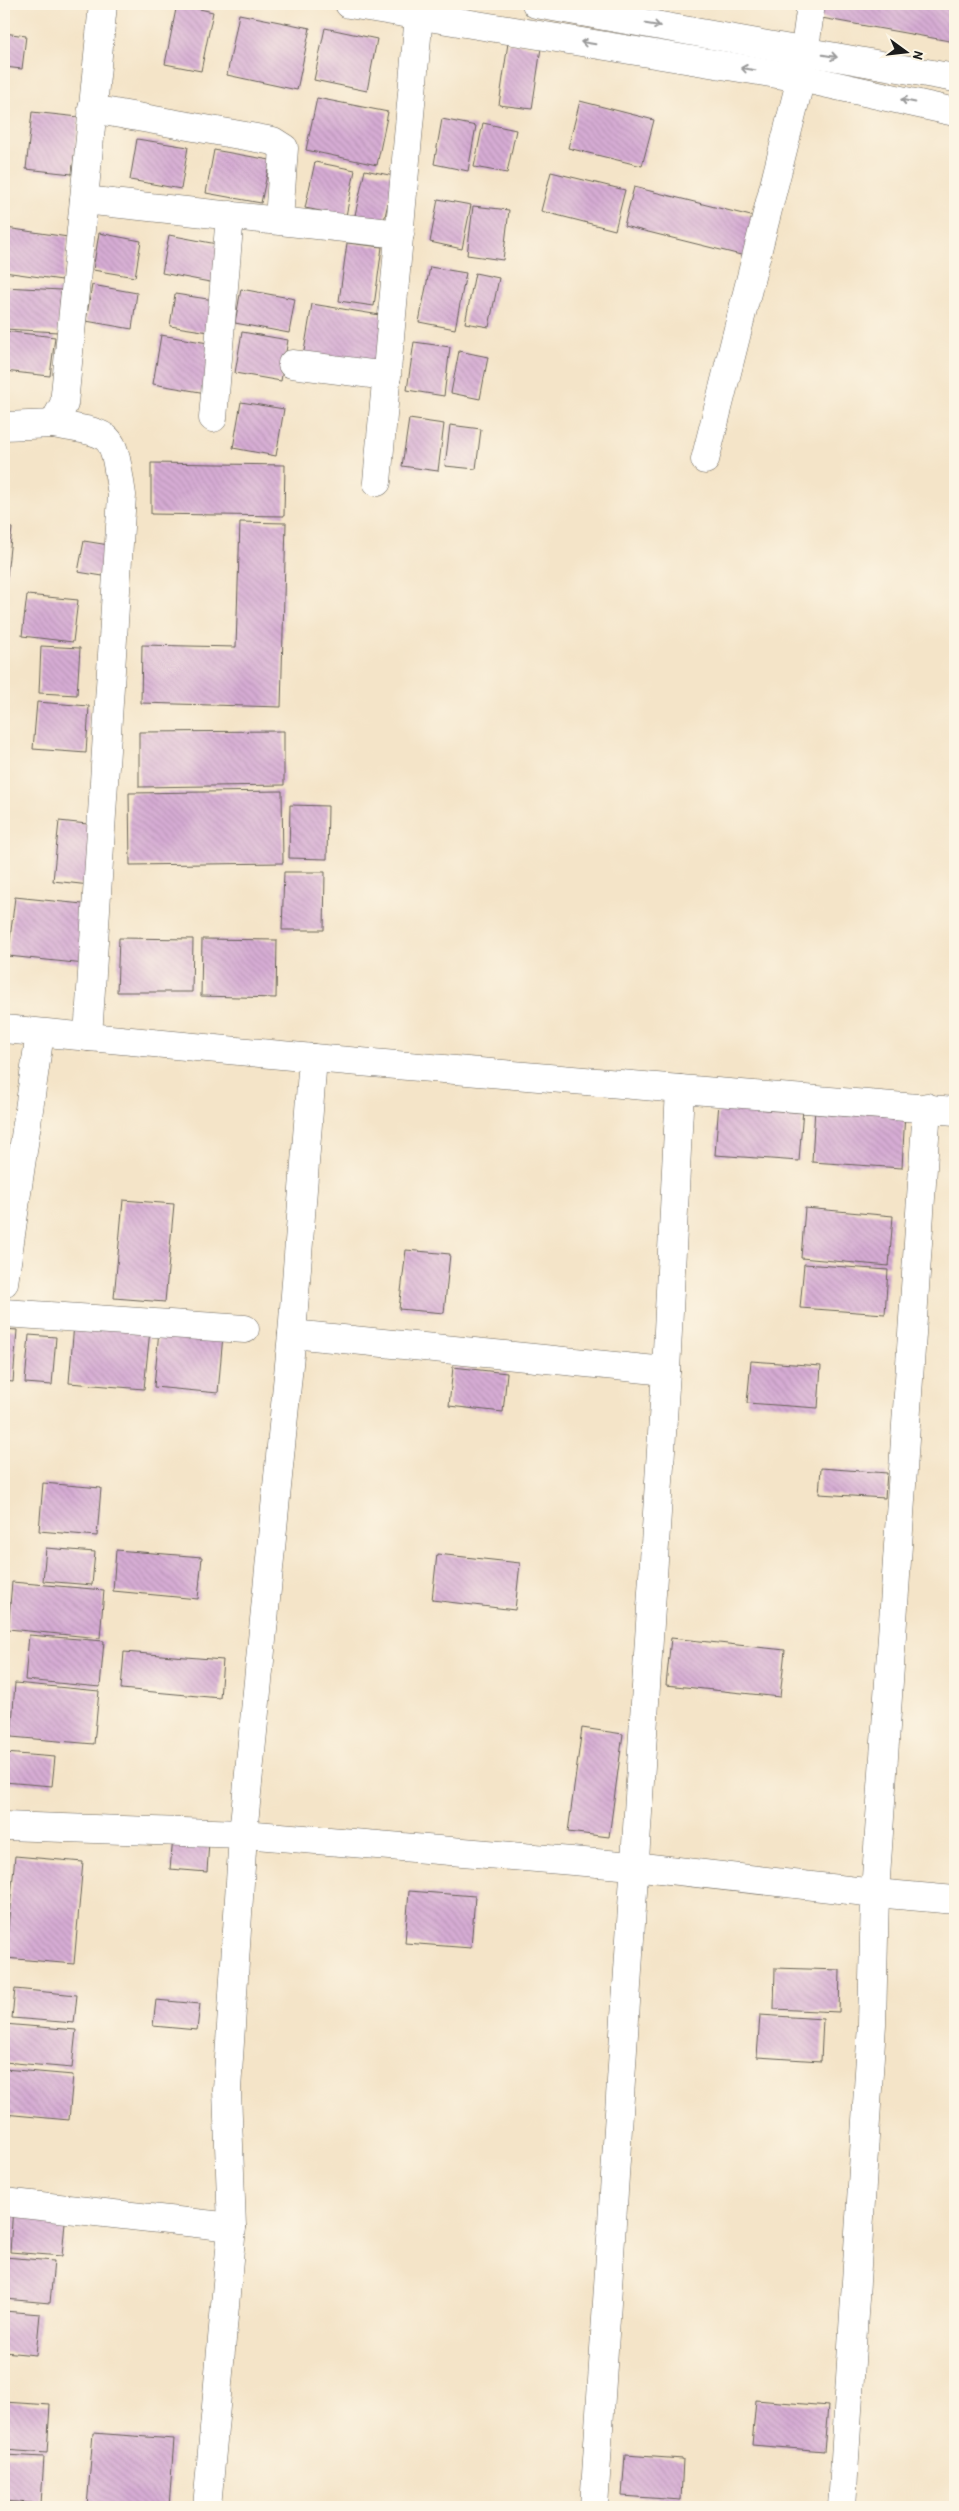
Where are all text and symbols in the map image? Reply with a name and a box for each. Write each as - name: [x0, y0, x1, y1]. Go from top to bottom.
- one-way arrow: [645, 20, 661, 30]
- north arrow: [882, 28, 932, 78]
- one-way arrow: [580, 38, 596, 48]
- text: N: [909, 49, 929, 62]
- one-way arrow: [822, 52, 838, 62]
- one-way arrow: [741, 64, 757, 74]
- one-way arrow: [900, 96, 916, 105]

